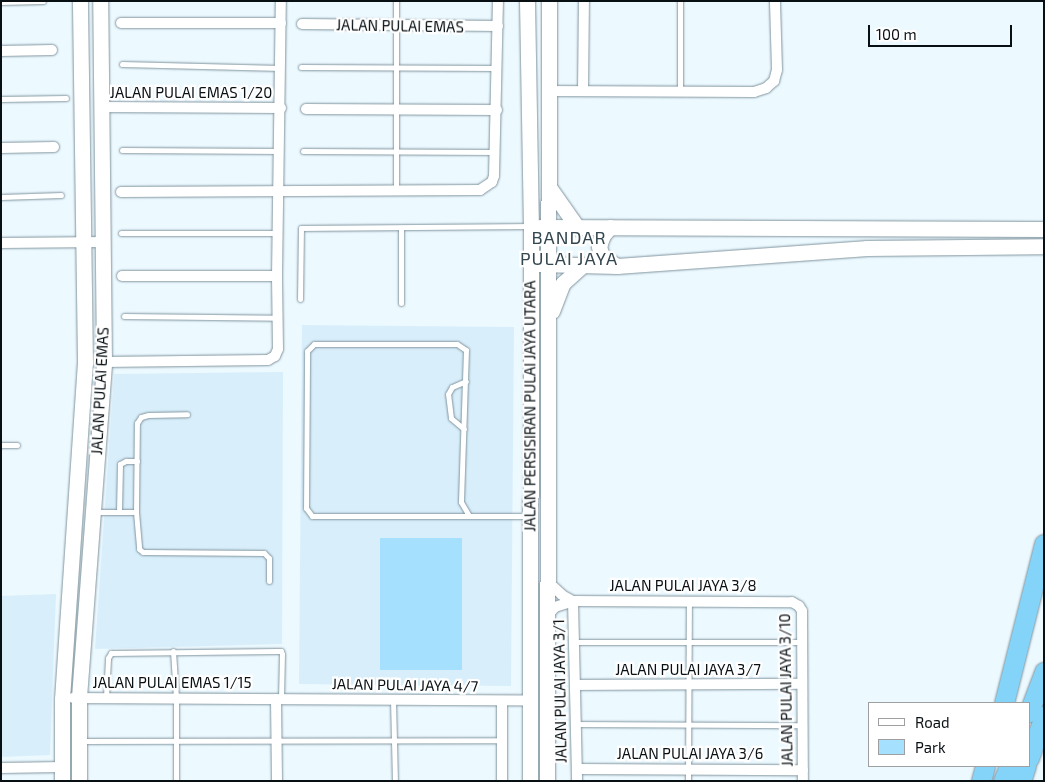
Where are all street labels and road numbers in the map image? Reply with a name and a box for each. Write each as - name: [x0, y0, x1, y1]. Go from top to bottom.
- street label: JALAN PULAI EMAS: [336, 16, 464, 36]
- street label: JALAN PULAI EMAS 1/20: [110, 84, 272, 102]
- street label: JALAN PERSISIRAN PULAI JAYA UTARA: [521, 280, 539, 532]
- street label: JALAN PULAI EMAS: [88, 327, 112, 455]
- street label: JALAN PULAI JAYA 3/8: [609, 577, 757, 595]
- street label: JALAN PULAI JAYA 3/10: [776, 613, 796, 767]
- street label: JALAN PULAI JAYA 3/1: [550, 619, 570, 763]
- street label: JALAN PULAI JAYA 3/7: [615, 661, 761, 679]
- street label: JALAN PULAI EMAS 1/15: [93, 674, 251, 692]
- street label: JALAN PULAI JAYA 4/7: [331, 675, 479, 695]
- street label: JALAN PULAI JAYA 3/6: [616, 745, 764, 763]

